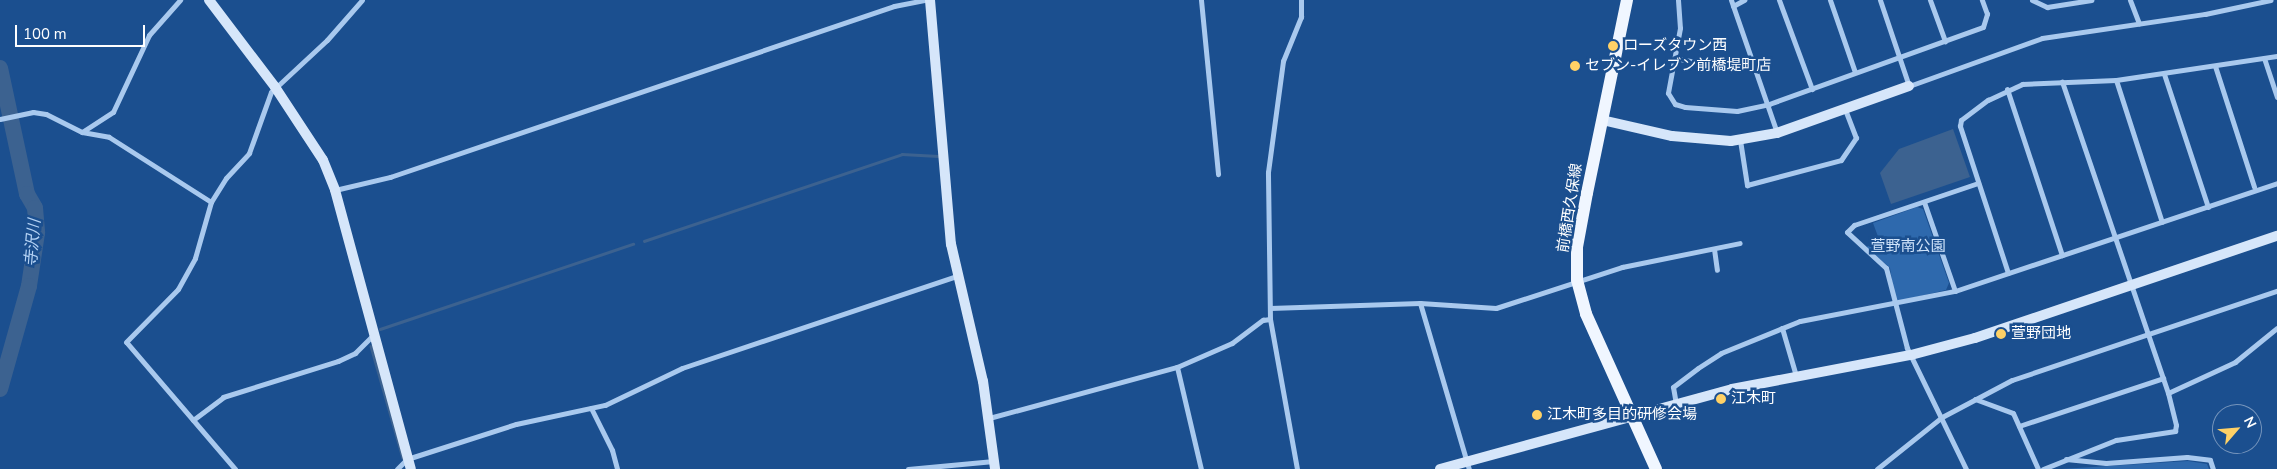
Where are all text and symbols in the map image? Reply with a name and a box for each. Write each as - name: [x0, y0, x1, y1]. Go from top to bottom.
- scale bar: [18, 15, 148, 47]
- text: 100 m: [23, 24, 67, 44]
- place label: ローズタウン西: [1623, 37, 1728, 55]
- marker: ローズタウン西: [1607, 40, 1619, 52]
- place label: セブン-イレブン前橋堤町店: [1585, 57, 1771, 75]
- marker: セブン-イレブン前橋堤町店: [1569, 60, 1581, 72]
- street label: 前橋西久保線: [1554, 162, 1586, 254]
- water label: 寺沢川: [21, 218, 45, 268]
- park label: 萱野南公園: [1871, 238, 1945, 256]
- place label: 萱野団地: [2011, 325, 2071, 343]
- marker: 萱野団地: [1995, 328, 2007, 340]
- place label: 江木町: [1731, 390, 1776, 408]
- marker: 江木町: [1715, 393, 1727, 405]
- north arrow: [2212, 404, 2262, 454]
- place label: 江木町多目的研修会場: [1547, 406, 1697, 424]
- marker: 江木町多目的研修会場: [1531, 409, 1543, 421]
- text: N: [2239, 413, 2261, 431]

